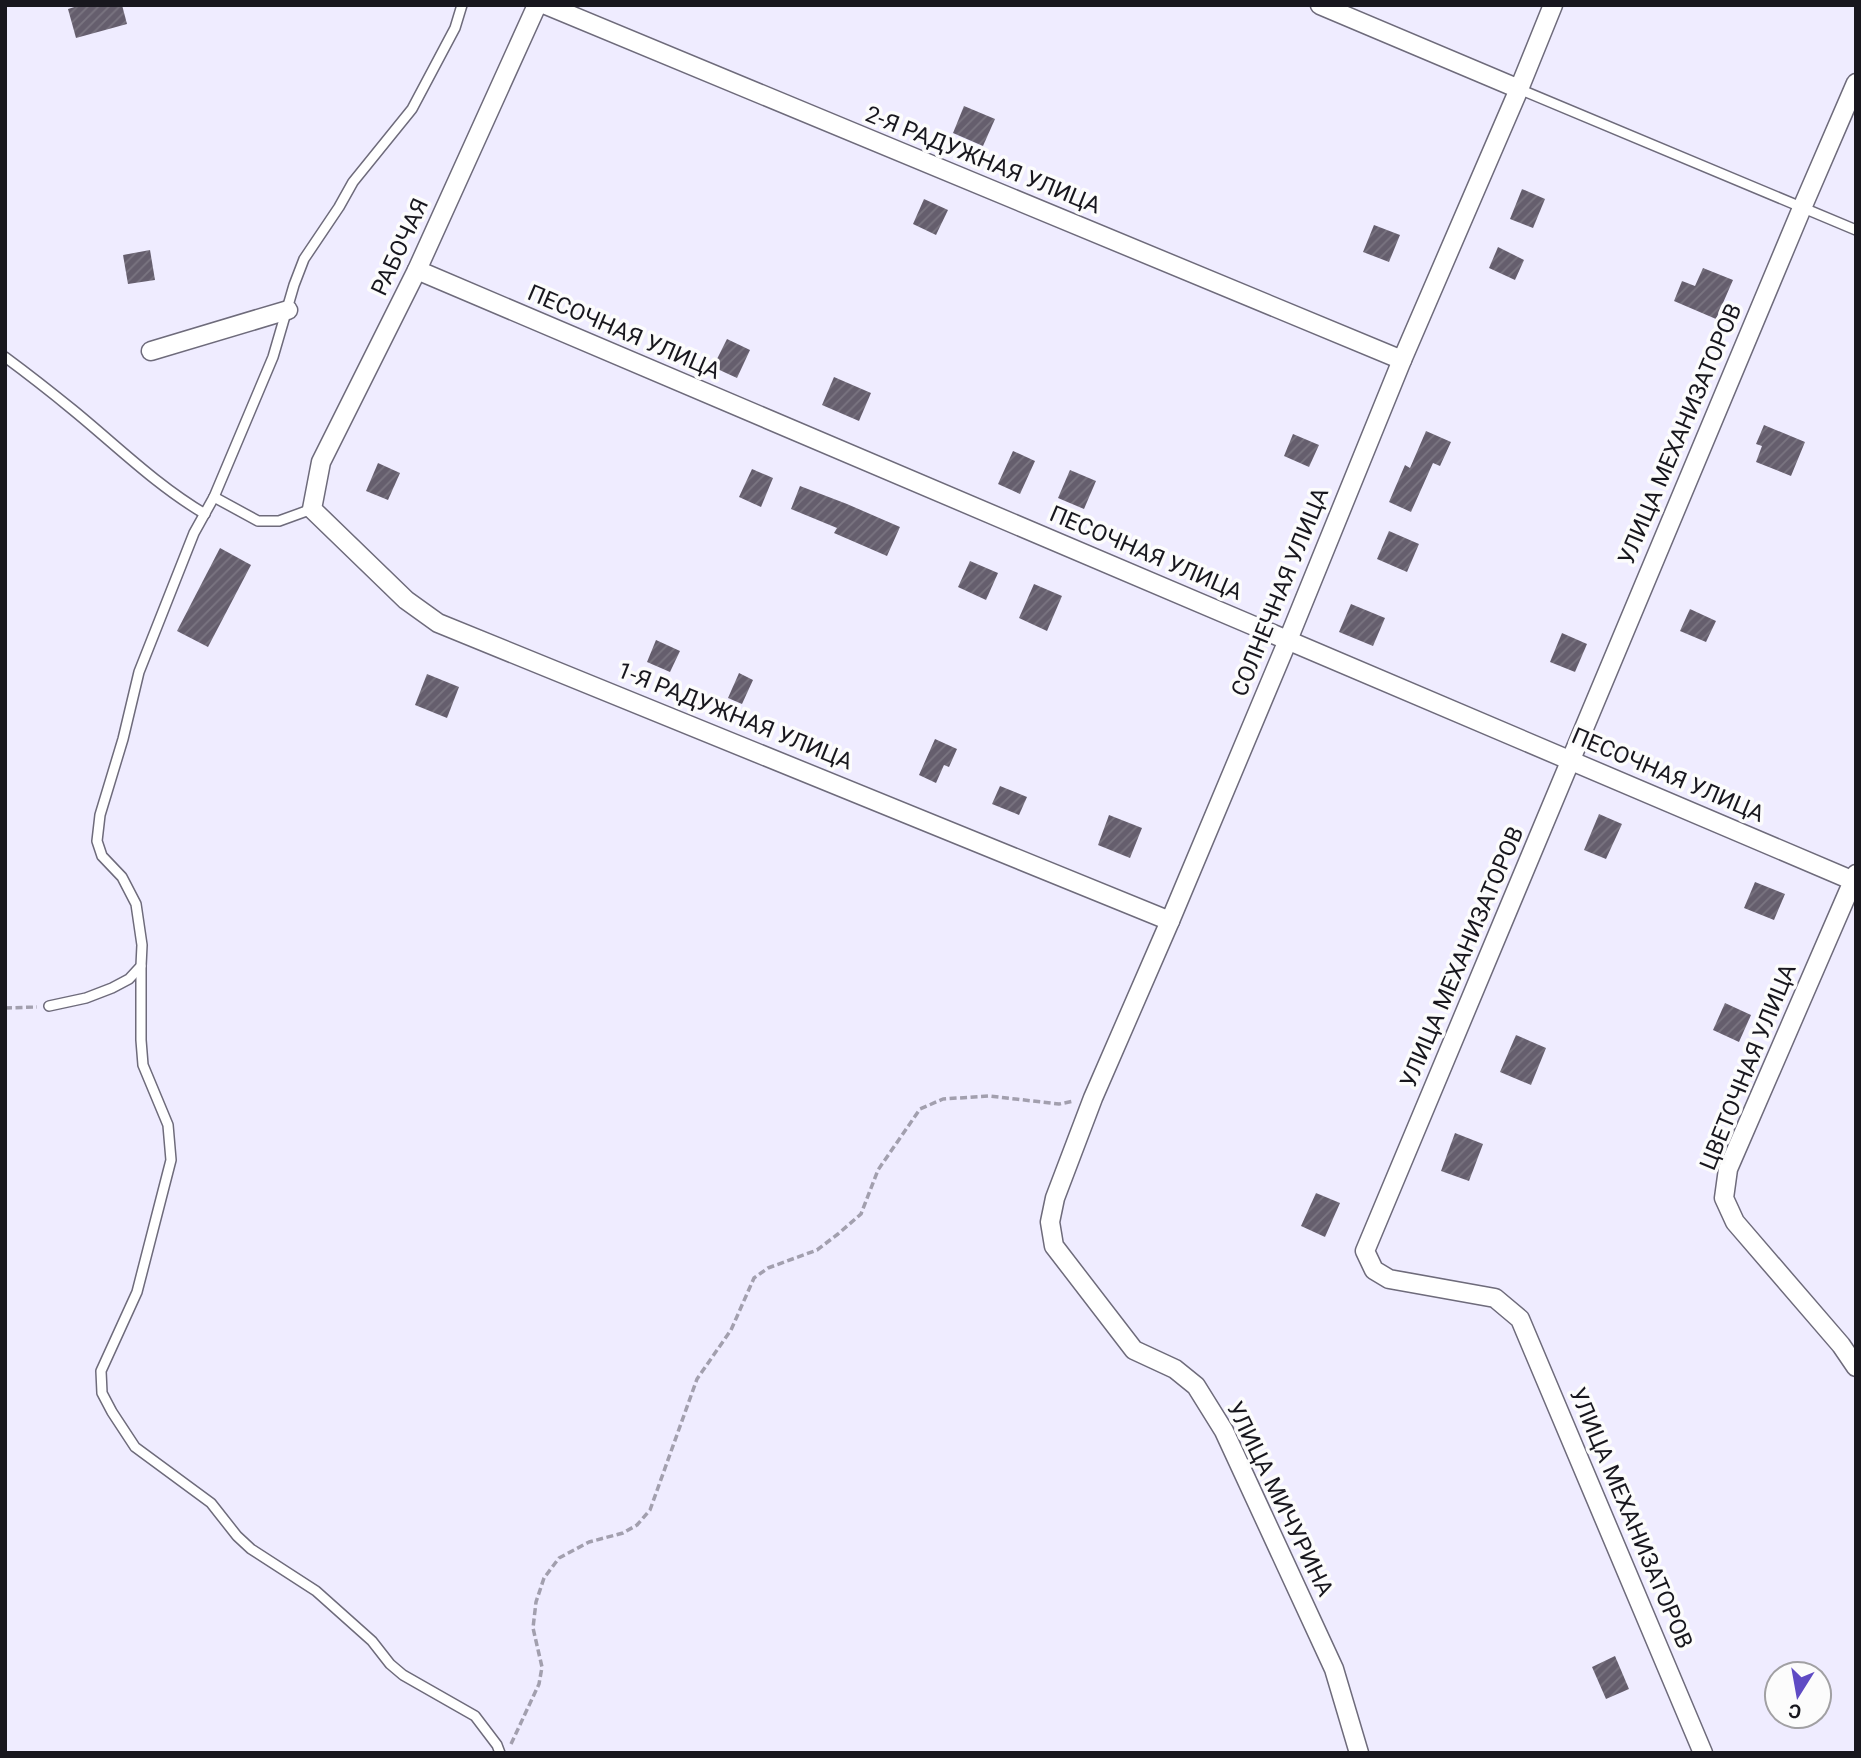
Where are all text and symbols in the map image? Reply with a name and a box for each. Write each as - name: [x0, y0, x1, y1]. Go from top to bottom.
- street label: 2-Я РАДУЖНАЯ УЛИЦА: [862, 100, 1104, 220]
- street label: РАБОЧАЯ: [366, 194, 434, 300]
- street label: ПЕСОЧНАЯ УЛИЦА: [524, 279, 724, 385]
- street label: УЛИЦА МЕХАНИЗАТОРОВ: [1613, 299, 1747, 569]
- street label: СОЛНЕЧНАЯ УЛИЦА: [1226, 484, 1334, 700]
- street label: ПЕСОЧНАЯ УЛИЦА: [1046, 500, 1246, 606]
- street label: 1-Я РАДУЖНАЯ УЛИЦА: [614, 656, 856, 776]
- street label: ПЕСОЧНАЯ УЛИЦА: [1568, 722, 1768, 828]
- street label: УЛИЦА МЕХАНИЗАТОРОВ: [1395, 822, 1529, 1092]
- street label: ЦВЕТОЧНАЯ УЛИЦА: [1694, 960, 1802, 1174]
- street label: УЛИЦА МЕХАНИЗАТОРОВ: [1564, 1383, 1698, 1653]
- street label: УЛИЦА МИЧУРИНА: [1221, 1397, 1339, 1601]
- north arrow: [1763, 1660, 1833, 1730]
- text: С: [1787, 1699, 1803, 1724]

